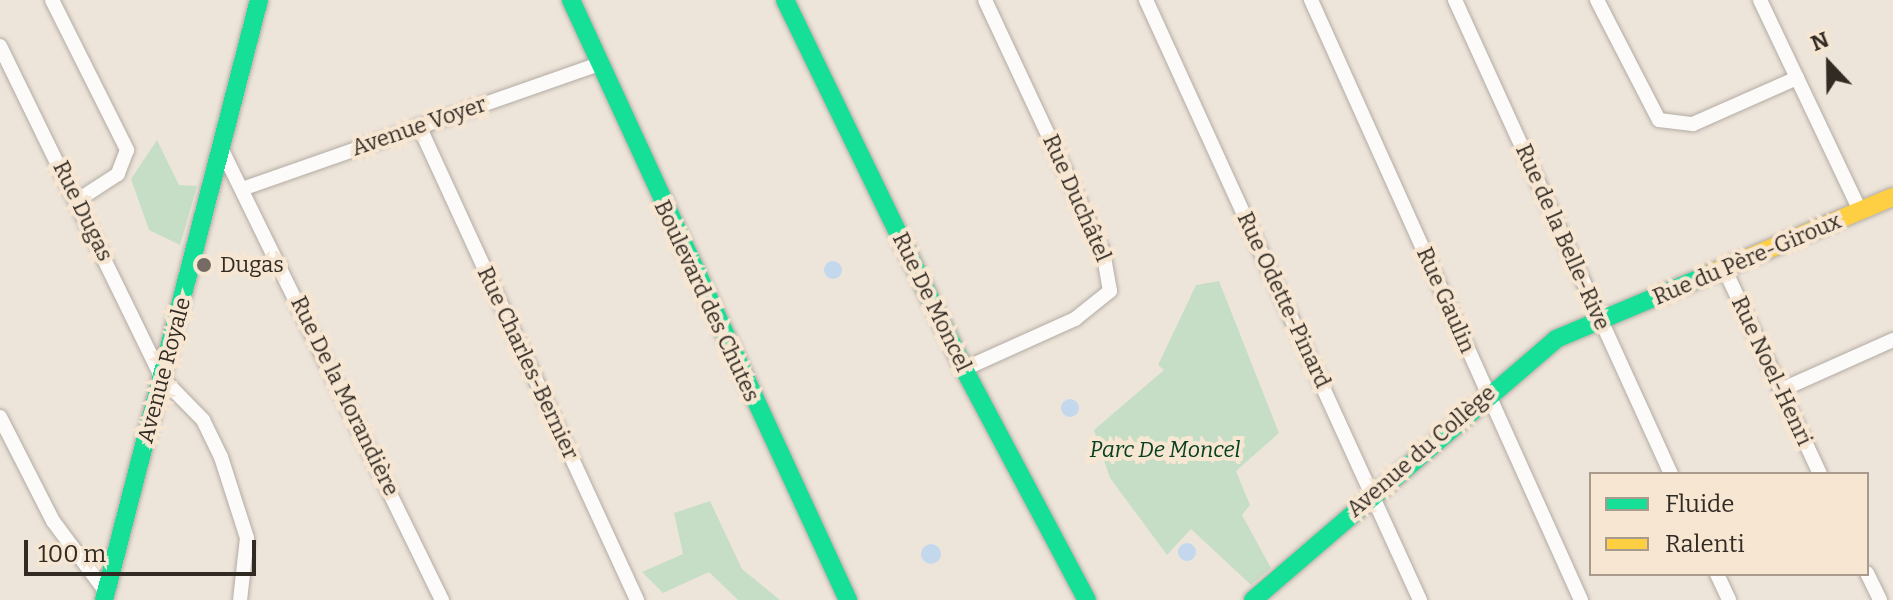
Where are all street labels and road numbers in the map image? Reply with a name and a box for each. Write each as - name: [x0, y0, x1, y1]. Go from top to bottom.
- street label: Avenue Voyer: [348, 91, 490, 161]
- street label: Rue Duchâtel: [1037, 130, 1117, 266]
- street label: Rue de la Belle-Rive: [1510, 140, 1616, 334]
- street label: Rue Dugas: [47, 157, 119, 265]
- street label: Boulevard des Chutes: [649, 196, 765, 406]
- street label: Rue du Père-Giroux: [1649, 207, 1845, 311]
- street label: Rue Odette-Pinard: [1232, 208, 1336, 392]
- street label: Rue De Moncel: [887, 228, 977, 376]
- street label: Rue Gaulin: [1411, 243, 1481, 357]
- street label: Rue Charles-Bernier: [472, 263, 584, 463]
- street label: Rue De la Morandière: [285, 292, 405, 500]
- street label: Rue Noel-Henri: [1726, 292, 1818, 450]
- street label: Avenue Royale: [132, 294, 196, 446]
- street label: Avenue du Collège: [1341, 379, 1501, 523]

